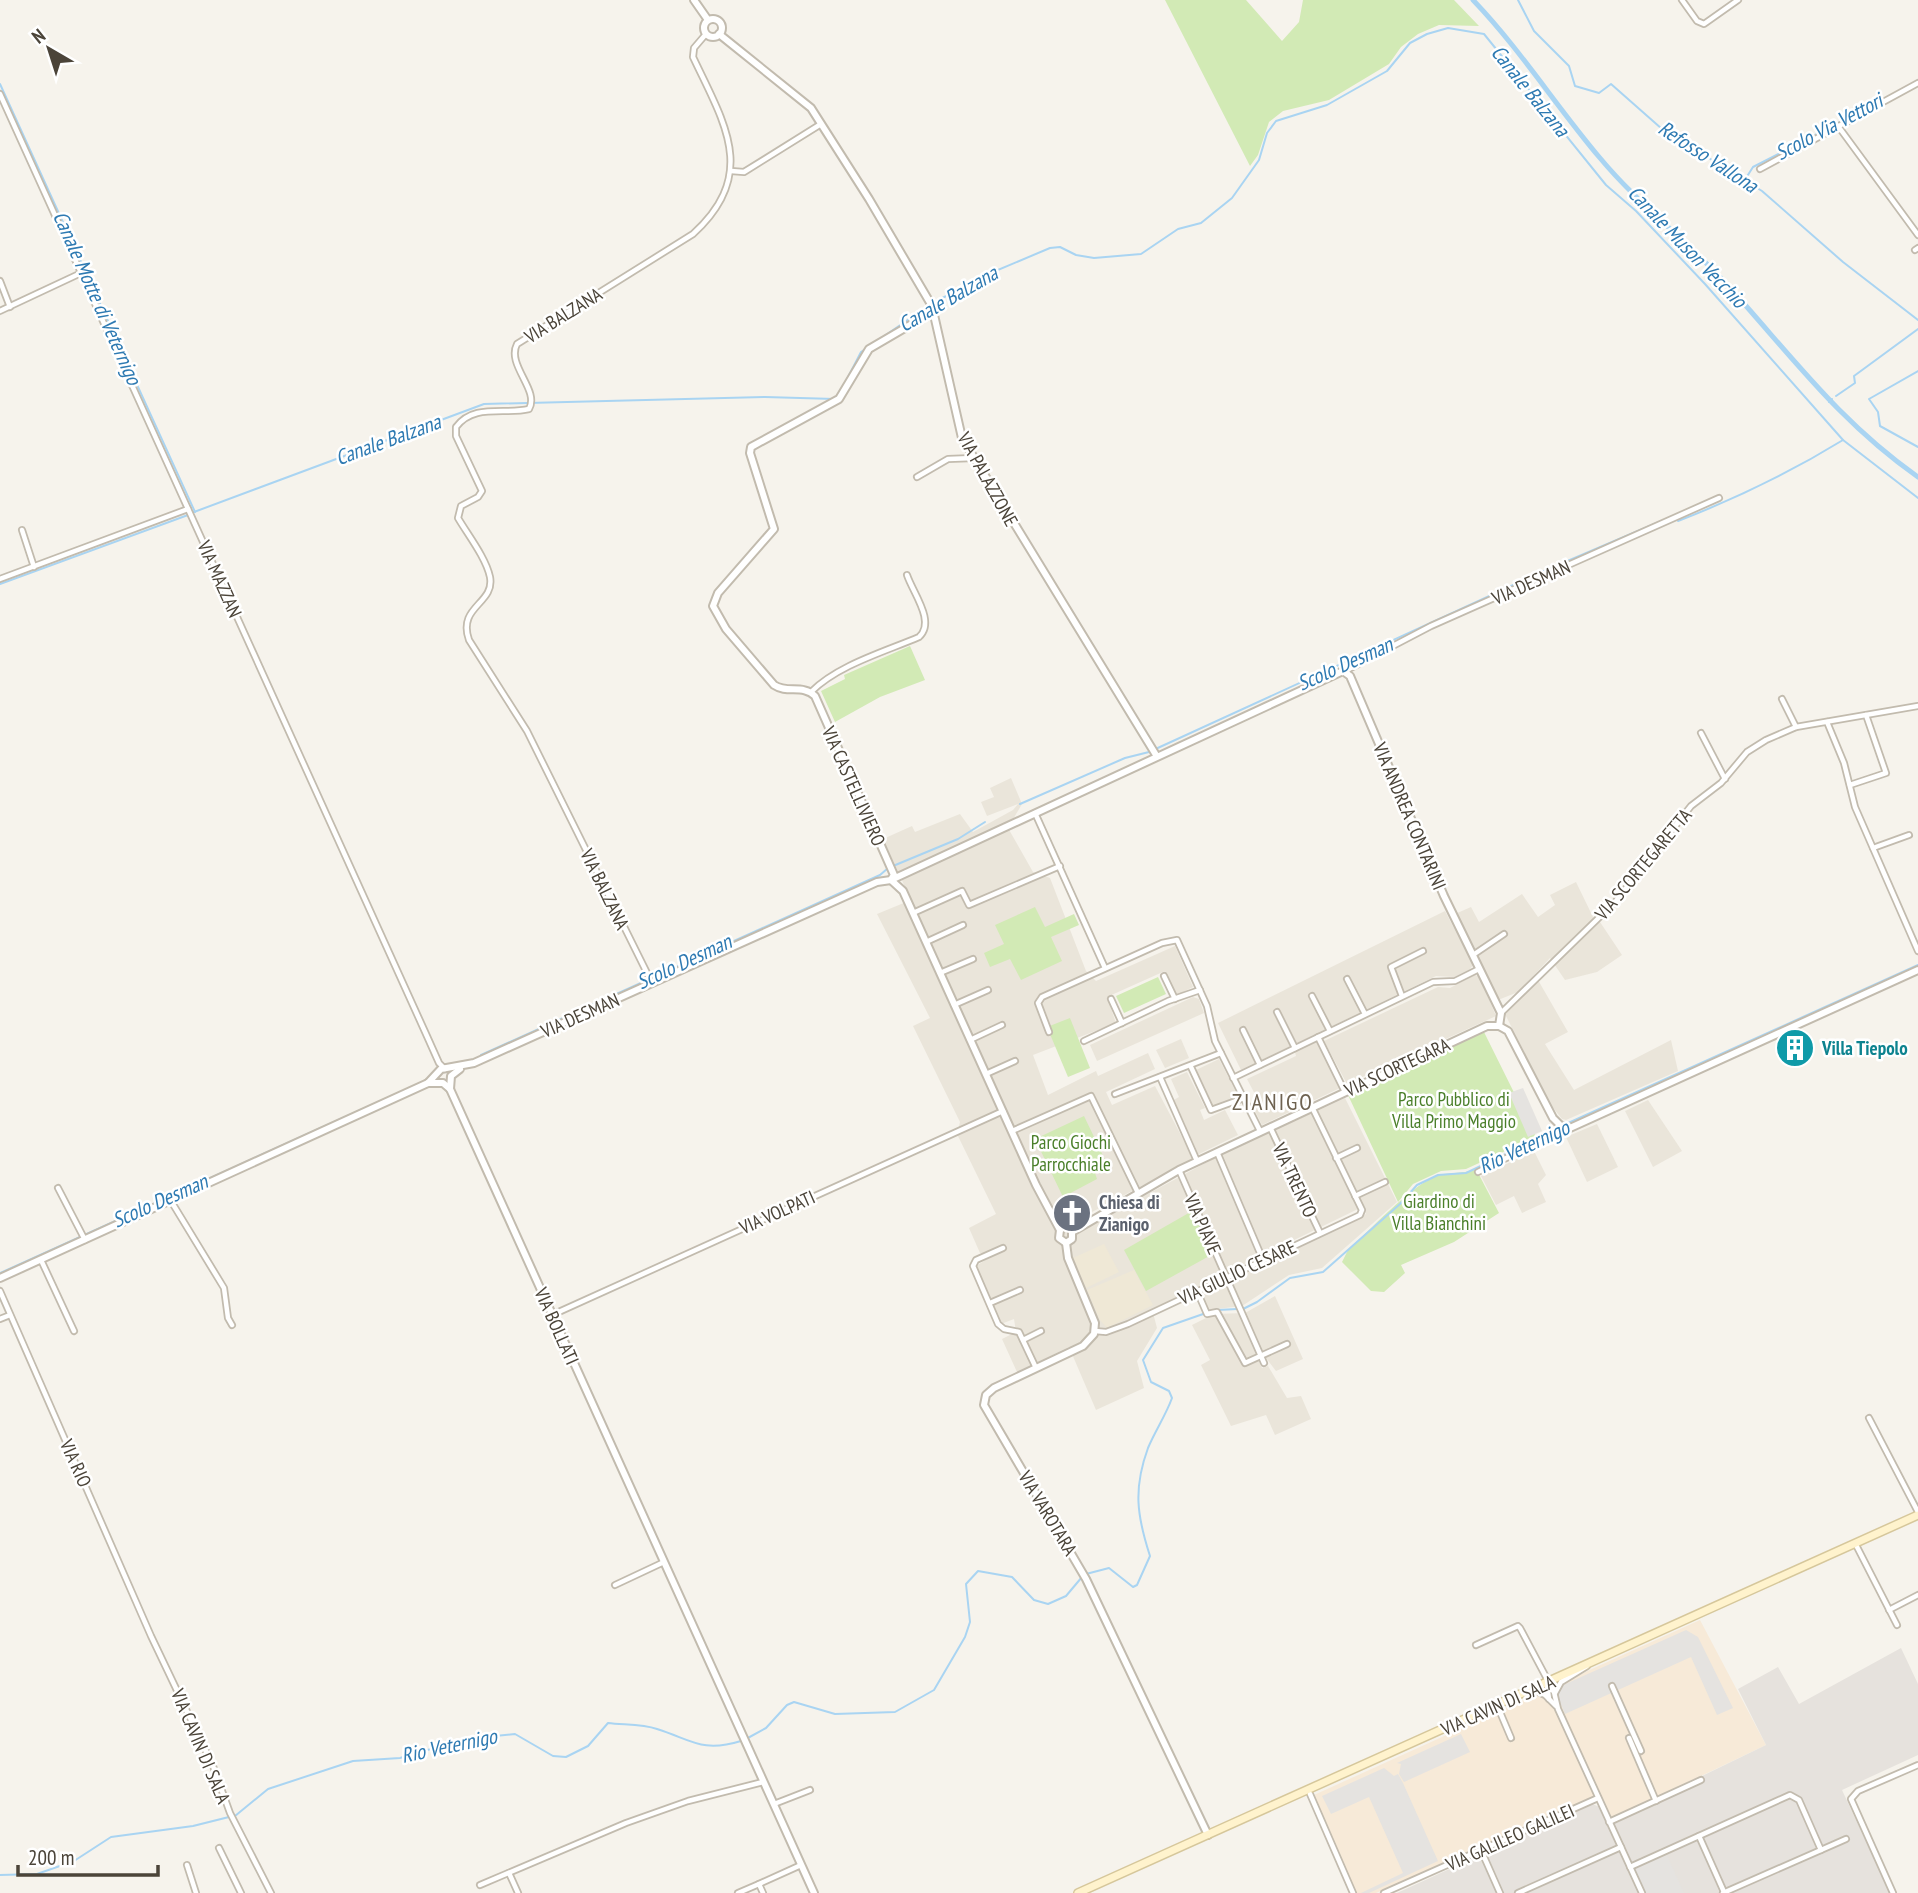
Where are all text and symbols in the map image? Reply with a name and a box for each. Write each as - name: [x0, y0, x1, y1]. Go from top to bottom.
- north arrow: [14, 14, 84, 84]
- text: N: [27, 23, 50, 48]
- water label: Canale Balzana: [1485, 39, 1577, 143]
- water label: Scolo Via Vettori: [1770, 86, 1889, 166]
- water label: Refosso Vallona: [1653, 114, 1764, 200]
- water label: Canale Muson Vecchio: [1622, 180, 1754, 315]
- water label: Canale Motte di Veternigo: [47, 207, 149, 391]
- water label: Canale Balzana: [893, 259, 1004, 338]
- street label: VIA BALZANA: [519, 282, 606, 349]
- water label: Canale Balzana: [331, 407, 446, 471]
- street label: VIA PALAZZONE: [952, 427, 1024, 530]
- street label: VIA MAZZAN: [192, 536, 248, 621]
- street label: VIA DESMAN: [1487, 554, 1574, 610]
- water label: Scolo Desman: [1293, 630, 1398, 697]
- street label: VIA CASTELLIVIERO: [817, 722, 891, 849]
- street label: VIA ANDREA CONTARINI: [1368, 738, 1452, 893]
- street label: VIA SCORTEGARETTA: [1589, 803, 1697, 925]
- street label: VIA BALZANA: [575, 844, 635, 933]
- water label: Scolo Desman: [632, 927, 737, 995]
- street label: VIA DESMAN: [536, 987, 623, 1043]
- building icon: Villa Tiepolo: [1774, 1027, 1816, 1069]
- street label: VIA SCORTEGARA: [1340, 1032, 1453, 1102]
- place label: Villa Tiepolo: [1821, 1036, 1908, 1060]
- district label: ZIANIGO: [1232, 1087, 1314, 1116]
- park label: Parco Pubblico di Villa Primo Maggio: [1391, 1087, 1516, 1133]
- water label: Rio Veternigo: [1474, 1113, 1575, 1179]
- park label: Parco Giochi Parrocchiale: [1031, 1130, 1111, 1176]
- street label: VIA TRENTO: [1267, 1138, 1323, 1221]
- water label: Scolo Desman: [108, 1167, 213, 1234]
- street label: VIA VOLPATI: [735, 1185, 819, 1240]
- street label: VIA PIAVE: [1179, 1189, 1227, 1258]
- park label: Giardino di Villa Bianchini: [1391, 1189, 1486, 1235]
- place label: Chiesa di Zianigo: [1099, 1190, 1160, 1236]
- church icon: Chiesa di Zianigo: [1051, 1192, 1093, 1234]
- street label: VIA GIULIO CESARE: [1173, 1234, 1300, 1310]
- street label: VIA BOLLATI: [529, 1283, 585, 1368]
- street label: VIA RIO: [55, 1435, 97, 1491]
- street label: VIA VAROTARA: [1013, 1465, 1083, 1560]
- street label: VIA CAVIN DI SALA: [1436, 1669, 1559, 1741]
- street label: VIA CAVIN DI SALA: [166, 1684, 236, 1807]
- water label: Rio Veternigo: [399, 1722, 501, 1769]
- street label: VIA GALILEO GALILEI: [1441, 1798, 1578, 1876]
- scale bar: [18, 1834, 158, 1878]
- text: 200 m: [28, 1844, 74, 1871]

